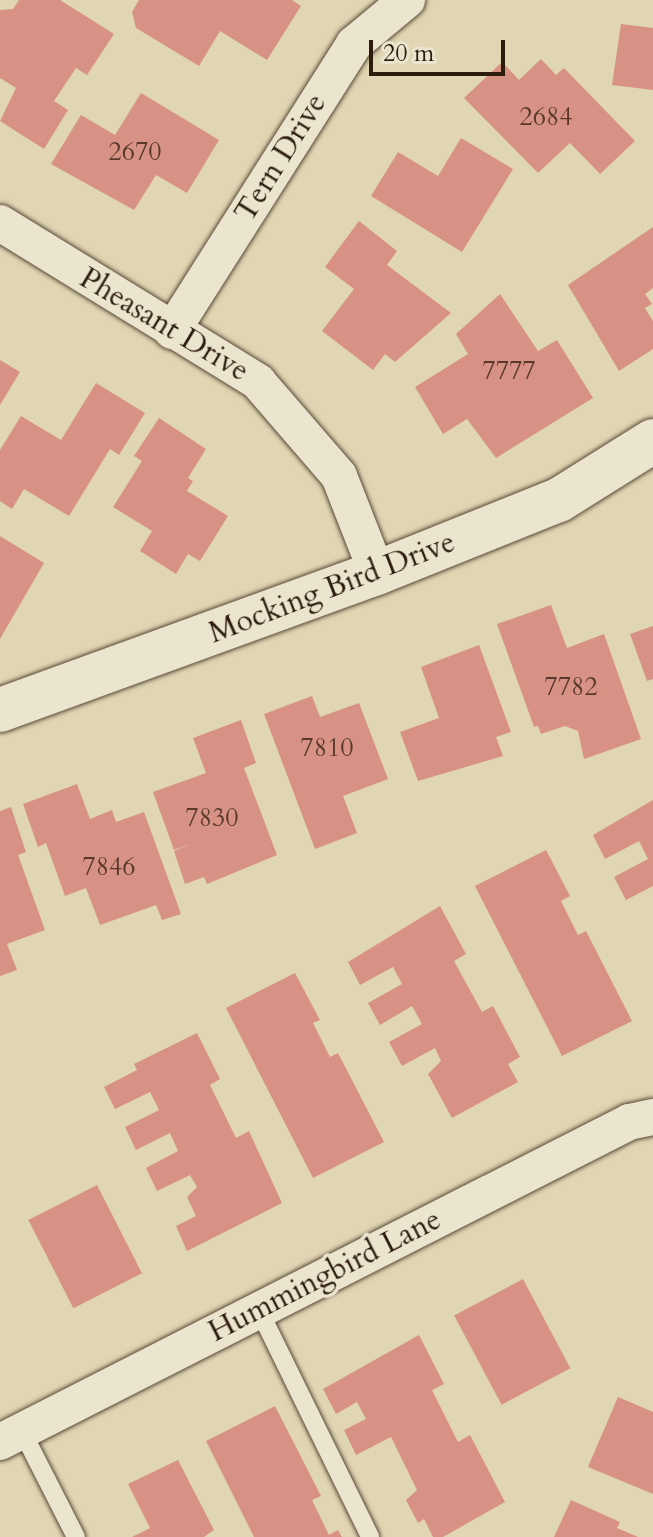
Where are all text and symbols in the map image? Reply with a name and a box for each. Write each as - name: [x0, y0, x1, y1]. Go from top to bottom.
- scale bar: [373, 24, 509, 74]
- text: 20 m: [383, 37, 434, 70]
- street label: Tern Drive: [228, 87, 334, 229]
- house number: 2684: [519, 101, 573, 133]
- house number: 2670: [108, 136, 162, 168]
- street label: Pheasant Drive: [73, 260, 255, 390]
- house number: 7777: [482, 355, 536, 387]
- street label: Mocking Bird Drive: [204, 524, 460, 652]
- house number: 7782: [544, 671, 598, 703]
- house number: 7810: [300, 732, 354, 764]
- house number: 7830: [185, 802, 239, 834]
- house number: 7846: [82, 851, 136, 883]
- street label: Hummingbird Lane: [203, 1202, 447, 1350]

